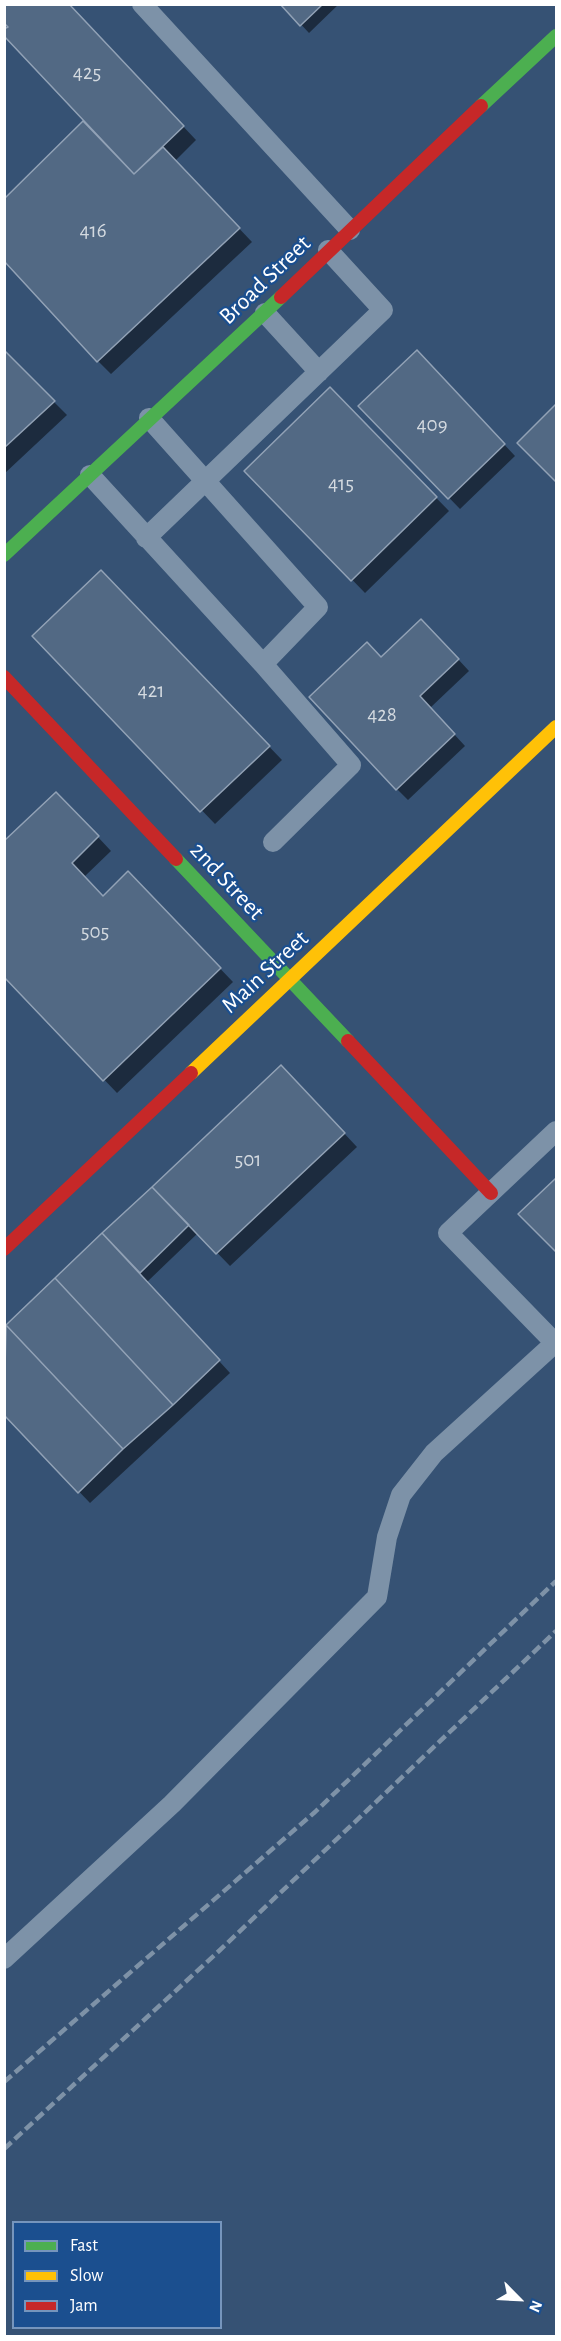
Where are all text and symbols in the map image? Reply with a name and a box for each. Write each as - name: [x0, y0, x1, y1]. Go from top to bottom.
- house number: 425: [73, 60, 101, 86]
- house number: 416: [79, 218, 107, 244]
- street label: Broad Street: [213, 229, 317, 331]
- house number: 409: [416, 412, 448, 438]
- house number: 415: [328, 471, 354, 497]
- house number: 421: [138, 678, 164, 704]
- house number: 428: [367, 702, 397, 728]
- street label: 2nd Street: [184, 836, 270, 926]
- house number: 505: [81, 919, 109, 945]
- street label: Main Street: [216, 924, 314, 1020]
- house number: 501: [234, 1147, 262, 1173]
- legend: [12, 2221, 222, 2329]
- text: Fast: [70, 2237, 98, 2255]
- text: Slow: [70, 2267, 103, 2285]
- north arrow: [489, 2269, 549, 2329]
- text: Jam: [70, 2297, 98, 2315]
- text: N: [526, 2298, 545, 2315]

